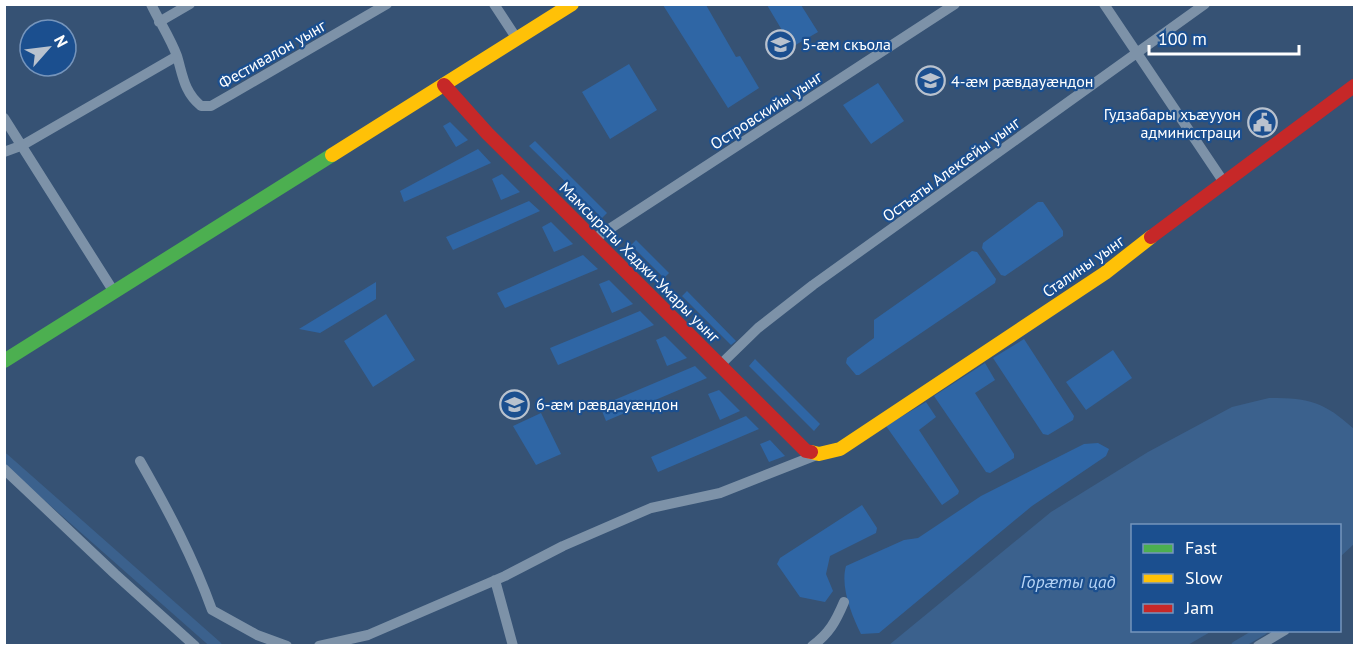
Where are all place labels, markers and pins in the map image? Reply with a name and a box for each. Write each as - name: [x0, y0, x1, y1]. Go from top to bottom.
- school or university icon: 5-æм скъола: [765, 28, 797, 60]
- place label: 5-æм скъола: [802, 34, 891, 54]
- school or university icon: 4-æм рӕвдауӕндон: [914, 65, 946, 97]
- place label: 4-æм рӕвдауӕндон: [951, 71, 1093, 91]
- place label: Гудзабары хъæууон администраци: [1104, 104, 1241, 142]
- public building icon: Гудзабары хъæууон администраци: [1246, 107, 1278, 139]
- school or university icon: 6-æм рӕвдауӕндон: [499, 388, 531, 420]
- place label: 6-æм рӕвдауӕндон: [536, 394, 678, 414]

